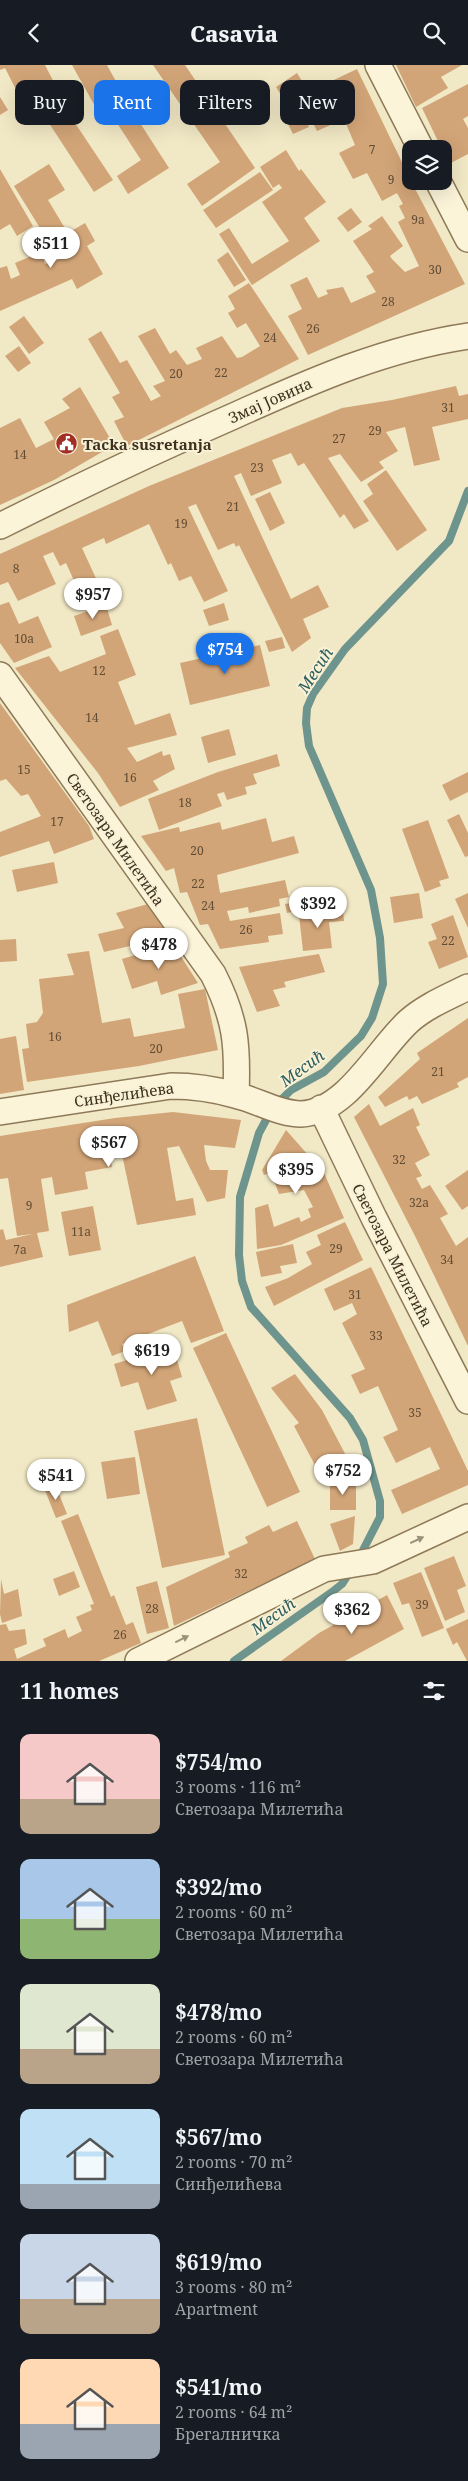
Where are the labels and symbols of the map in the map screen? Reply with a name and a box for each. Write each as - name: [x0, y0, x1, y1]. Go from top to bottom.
- house number: 7: [369, 141, 376, 158]
- house number: 9: [388, 171, 394, 188]
- house number: 9a: [411, 211, 425, 228]
- pin: $511: [21, 227, 81, 269]
- house number: 30: [428, 261, 442, 278]
- house number: 28: [381, 293, 395, 310]
- house number: 26: [306, 320, 320, 337]
- house number: 24: [263, 329, 277, 346]
- house number: 22: [214, 364, 228, 381]
- house number: 20: [169, 365, 183, 382]
- street label: Змај Јовина: [225, 373, 315, 427]
- house number: 31: [441, 399, 455, 416]
- house number: 29: [368, 422, 382, 439]
- house number: 27: [332, 430, 346, 447]
- public building icon: Tacka susretanja: [55, 432, 79, 456]
- place label: Tacka susretanja: [83, 434, 212, 454]
- house number: 14: [13, 446, 27, 463]
- house number: 23: [250, 459, 264, 476]
- house number: 21: [226, 498, 240, 515]
- house number: 19: [174, 515, 188, 532]
- house number: 8: [13, 560, 20, 577]
- pin: $957: [63, 577, 123, 620]
- house number: 10a: [14, 630, 34, 647]
- pin: $754: [195, 633, 255, 675]
- water label: Месић: [292, 643, 338, 698]
- house number: 12: [92, 662, 106, 679]
- house number: 14: [85, 709, 99, 726]
- house number: 15: [17, 761, 31, 778]
- street label: Светозара Милетића: [62, 769, 170, 909]
- house number: 16: [123, 769, 137, 786]
- house number: 18: [178, 794, 192, 811]
- house number: 17: [50, 813, 64, 830]
- house number: 20: [190, 842, 204, 859]
- house number: 22: [191, 875, 205, 892]
- pin: $392: [288, 887, 348, 929]
- house number: 24: [201, 897, 215, 914]
- house number: 26: [239, 921, 253, 938]
- pin: $478: [129, 927, 189, 970]
- house number: 22: [441, 932, 455, 949]
- house number: 16: [48, 1028, 62, 1045]
- house number: 20: [149, 1040, 163, 1057]
- water label: Месић: [274, 1044, 329, 1092]
- house number: 21: [431, 1063, 445, 1080]
- street label: Синђелићева: [73, 1077, 175, 1111]
- pin: $567: [79, 1125, 139, 1168]
- house number: 32: [392, 1151, 406, 1168]
- pin: $395: [266, 1153, 326, 1195]
- street label: Светозара Милетића: [348, 1180, 438, 1330]
- house number: 32a: [409, 1194, 429, 1211]
- house number: 9: [26, 1197, 32, 1214]
- house number: 11a: [71, 1223, 91, 1240]
- house number: 29: [329, 1240, 343, 1257]
- house number: 7a: [13, 1241, 27, 1258]
- house number: 34: [440, 1251, 454, 1268]
- house number: 31: [348, 1286, 362, 1303]
- house number: 33: [369, 1327, 383, 1344]
- pin: $619: [122, 1333, 182, 1376]
- house number: 35: [408, 1404, 422, 1421]
- pin: $752: [313, 1453, 373, 1496]
- pin: $541: [26, 1459, 86, 1501]
- one-way arrow: [410, 1536, 424, 1544]
- house number: 32: [234, 1565, 248, 1582]
- water label: Месић: [245, 1592, 300, 1640]
- pin: $362: [322, 1593, 382, 1635]
- house number: 39: [415, 1596, 429, 1613]
- house number: 28: [145, 1600, 159, 1617]
- house number: 26: [113, 1626, 127, 1643]
- one-way arrow: [175, 1635, 189, 1643]

